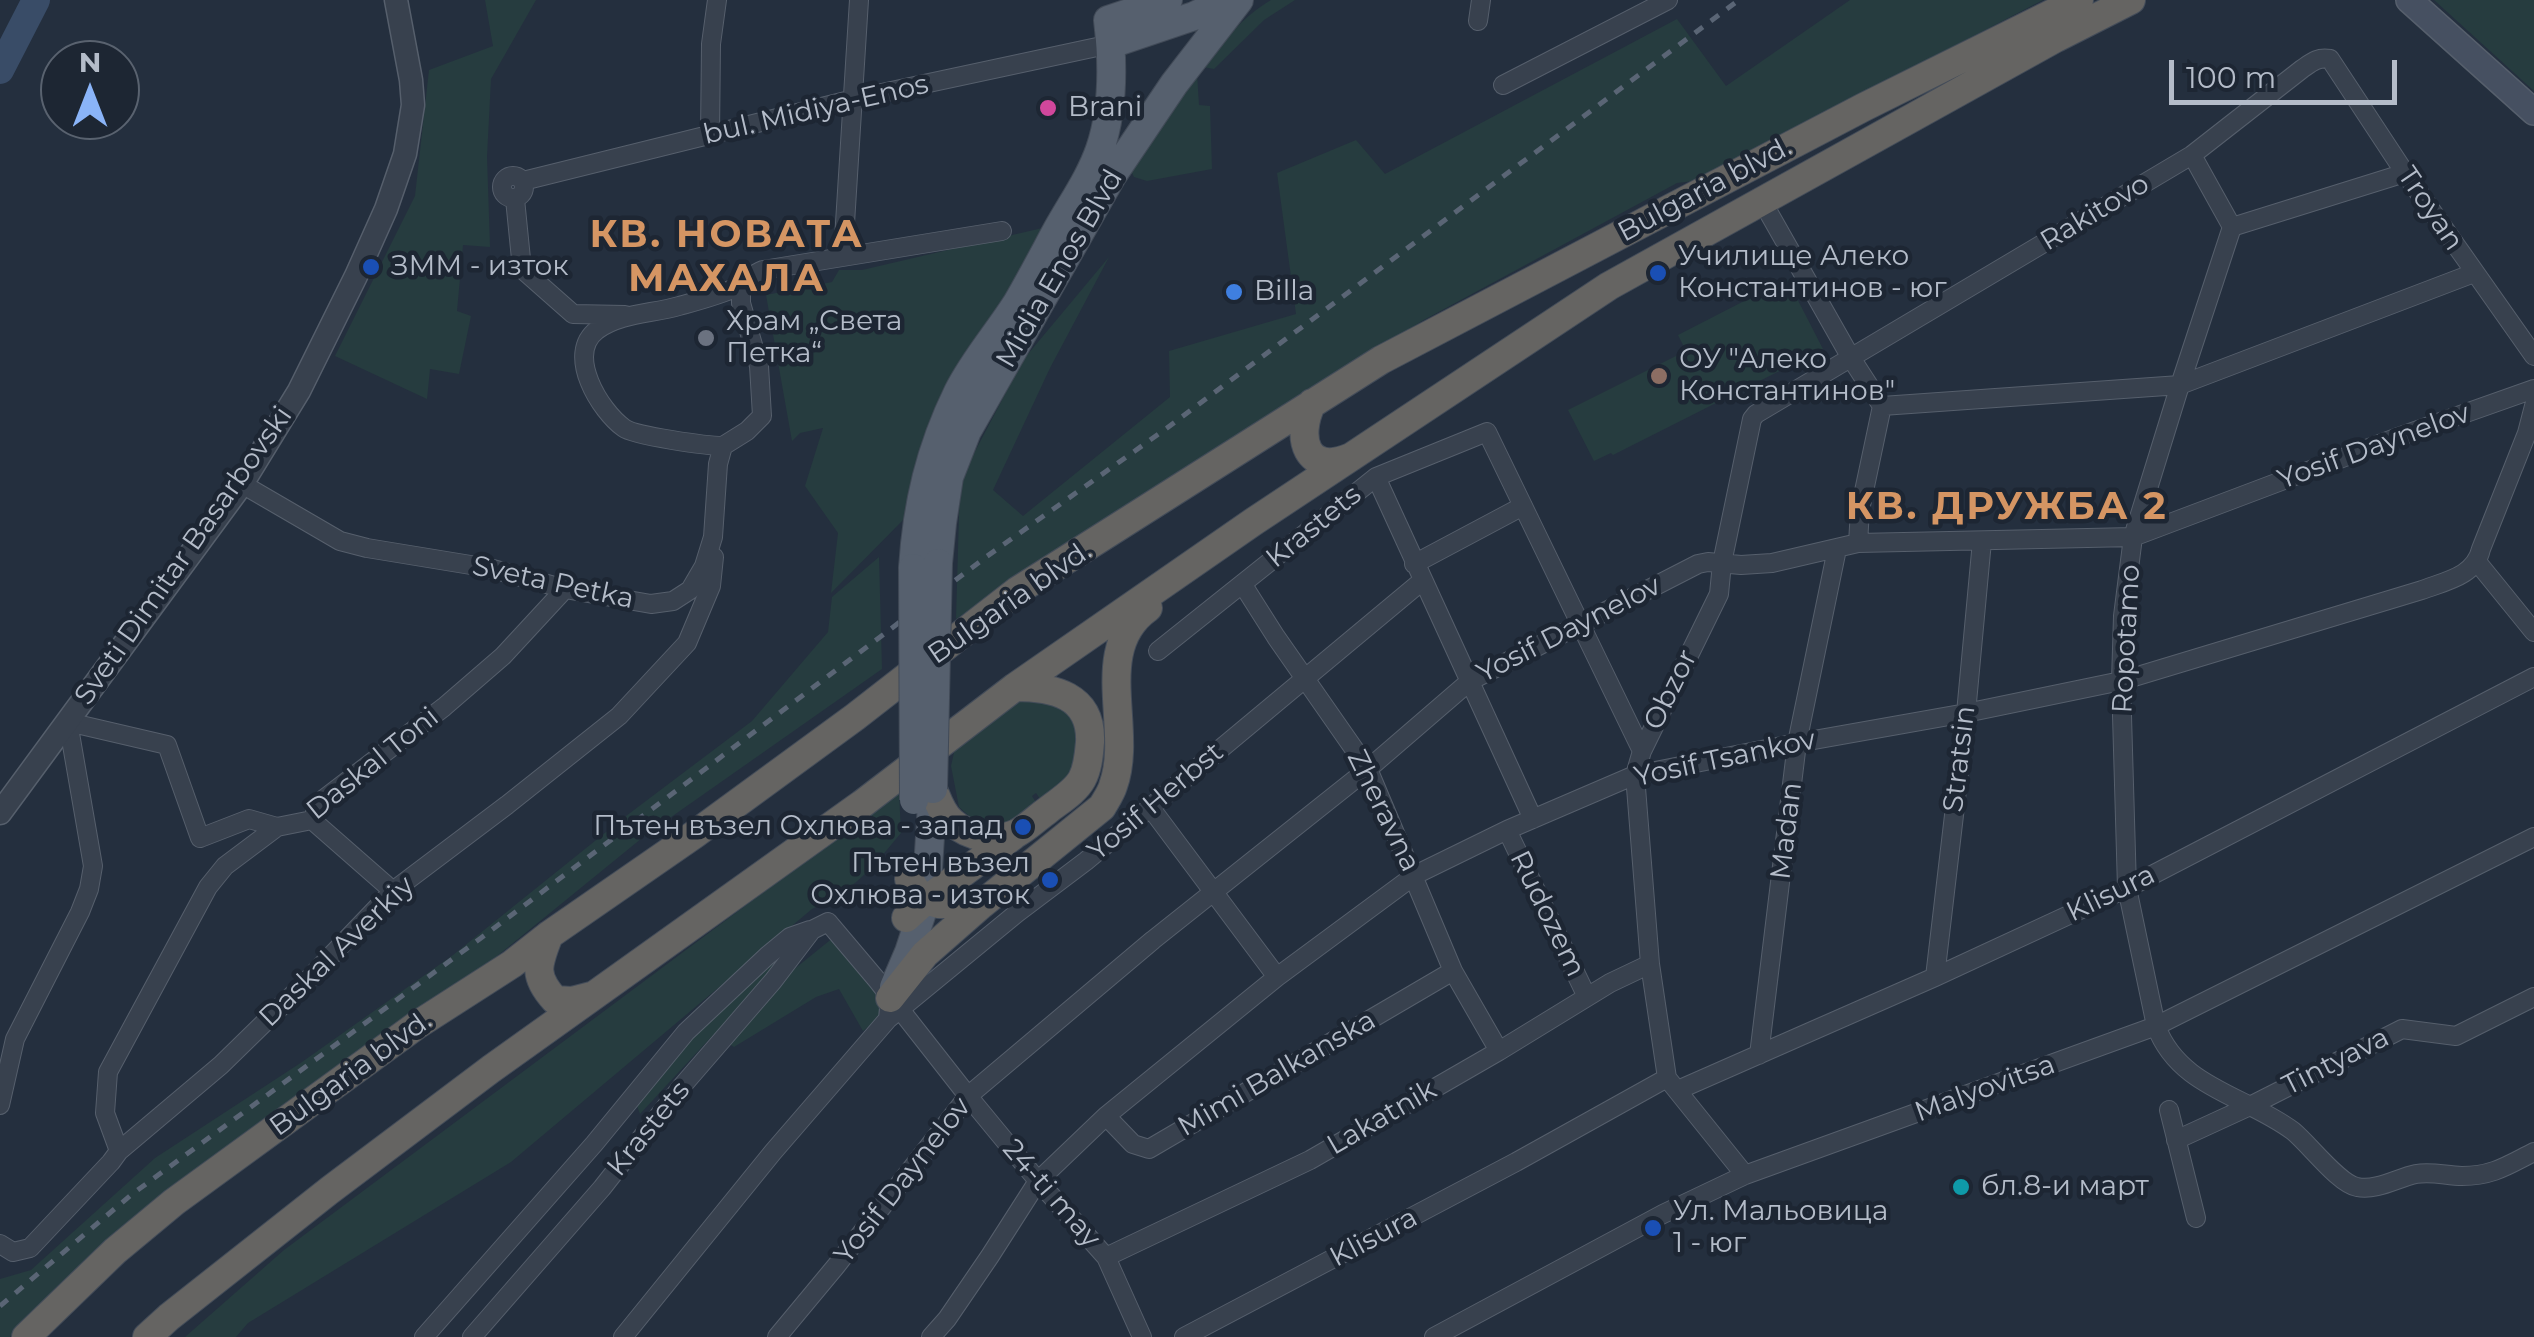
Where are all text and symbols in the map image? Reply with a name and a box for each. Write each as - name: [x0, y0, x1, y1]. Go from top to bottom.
- north arrow: [40, 40, 140, 140]
- scale bar: [2174, 40, 2402, 102]
- text: N: [79, 45, 101, 79]
- text: 100 m: [2186, 59, 2276, 96]
- street label: bul. Midiya-Enos: [700, 68, 932, 152]
- place label: Brani: [1068, 91, 1142, 125]
- marker: Brani: [1037, 97, 1059, 119]
- street label: Bulgaria blvd.: [1612, 130, 1798, 250]
- street label: Troyan: [2390, 161, 2470, 257]
- street label: Midia Enos Blvd: [990, 164, 1130, 374]
- street label: Rakitovo: [2035, 167, 2155, 259]
- district label: КВ. НОВАТА МАХАЛА: [590, 213, 864, 302]
- place label: Училище Алеко Константинов - юг: [1678, 240, 1947, 306]
- place label: ЗММ - изток: [391, 250, 569, 284]
- marker: ЗММ - изток: [360, 256, 382, 278]
- marker: Училище Алеко Константинов - юг: [1647, 262, 1669, 284]
- place label: Billa: [1254, 275, 1314, 309]
- marker: Billa: [1223, 281, 1245, 303]
- place label: Храм „Света Петка“: [726, 305, 902, 371]
- marker: Храм „Света Петка“: [695, 327, 717, 349]
- place label: ОУ "Алеко Константинов": [1679, 343, 1895, 409]
- marker: ОУ "Алеко Константинов": [1648, 365, 1670, 387]
- street label: Yosif Daynelov: [2274, 397, 2474, 497]
- street label: Sveti Dimitar Basarbovski: [68, 400, 300, 712]
- street label: Krastets: [1260, 478, 1368, 576]
- district label: КВ. ДРУЖБА 2: [1846, 485, 2168, 531]
- street label: Bulgaria blvd.: [922, 534, 1098, 672]
- street label: Sveta Petka: [469, 549, 637, 617]
- street label: Ropotamo: [2106, 564, 2148, 714]
- street label: Yosif Daynelov: [1472, 569, 1666, 691]
- street label: Obzor: [1637, 644, 1705, 736]
- street label: Daskal Toni: [300, 701, 446, 827]
- street label: Stratsin: [1937, 704, 1983, 814]
- street label: Yosif Tsankov: [1631, 723, 1819, 795]
- street label: Yosif Herbst: [1081, 736, 1231, 868]
- street label: Zheravna: [1339, 745, 1427, 877]
- street label: Madan: [1764, 780, 1810, 882]
- place label: Пътен възел Охлюва - запад: [593, 810, 1003, 844]
- marker: Пътен възел Охлюва - запад: [1012, 816, 1034, 838]
- street label: Rudozem: [1502, 846, 1592, 982]
- place label: Пътен възел Охлюва - изток: [810, 847, 1030, 913]
- street label: Klisura: [2061, 858, 2161, 930]
- marker: Пътен възел Охлюва - изток: [1039, 869, 1061, 891]
- street label: Daskal Averkiy: [252, 870, 422, 1034]
- street label: Bulgaria blvd.: [264, 1004, 438, 1144]
- street label: Mimi Balkanska: [1172, 1004, 1382, 1144]
- street label: Tintyava: [2277, 1021, 2395, 1103]
- street label: Malyovitsa: [1910, 1048, 2060, 1130]
- street label: Lakatnik: [1321, 1073, 1443, 1163]
- street label: Krastets: [600, 1075, 698, 1183]
- street label: Yosif Daynelov: [828, 1091, 978, 1271]
- street label: 24-ti may: [995, 1133, 1107, 1255]
- place label: бл.8-и март: [1981, 1170, 2149, 1204]
- marker: бл.8-и март: [1950, 1176, 1972, 1198]
- place label: Ул. Мальовица 1 - юг: [1673, 1195, 1888, 1261]
- street label: Klisura: [1325, 1201, 1423, 1275]
- marker: Ул. Мальовица 1 - юг: [1642, 1217, 1664, 1239]

